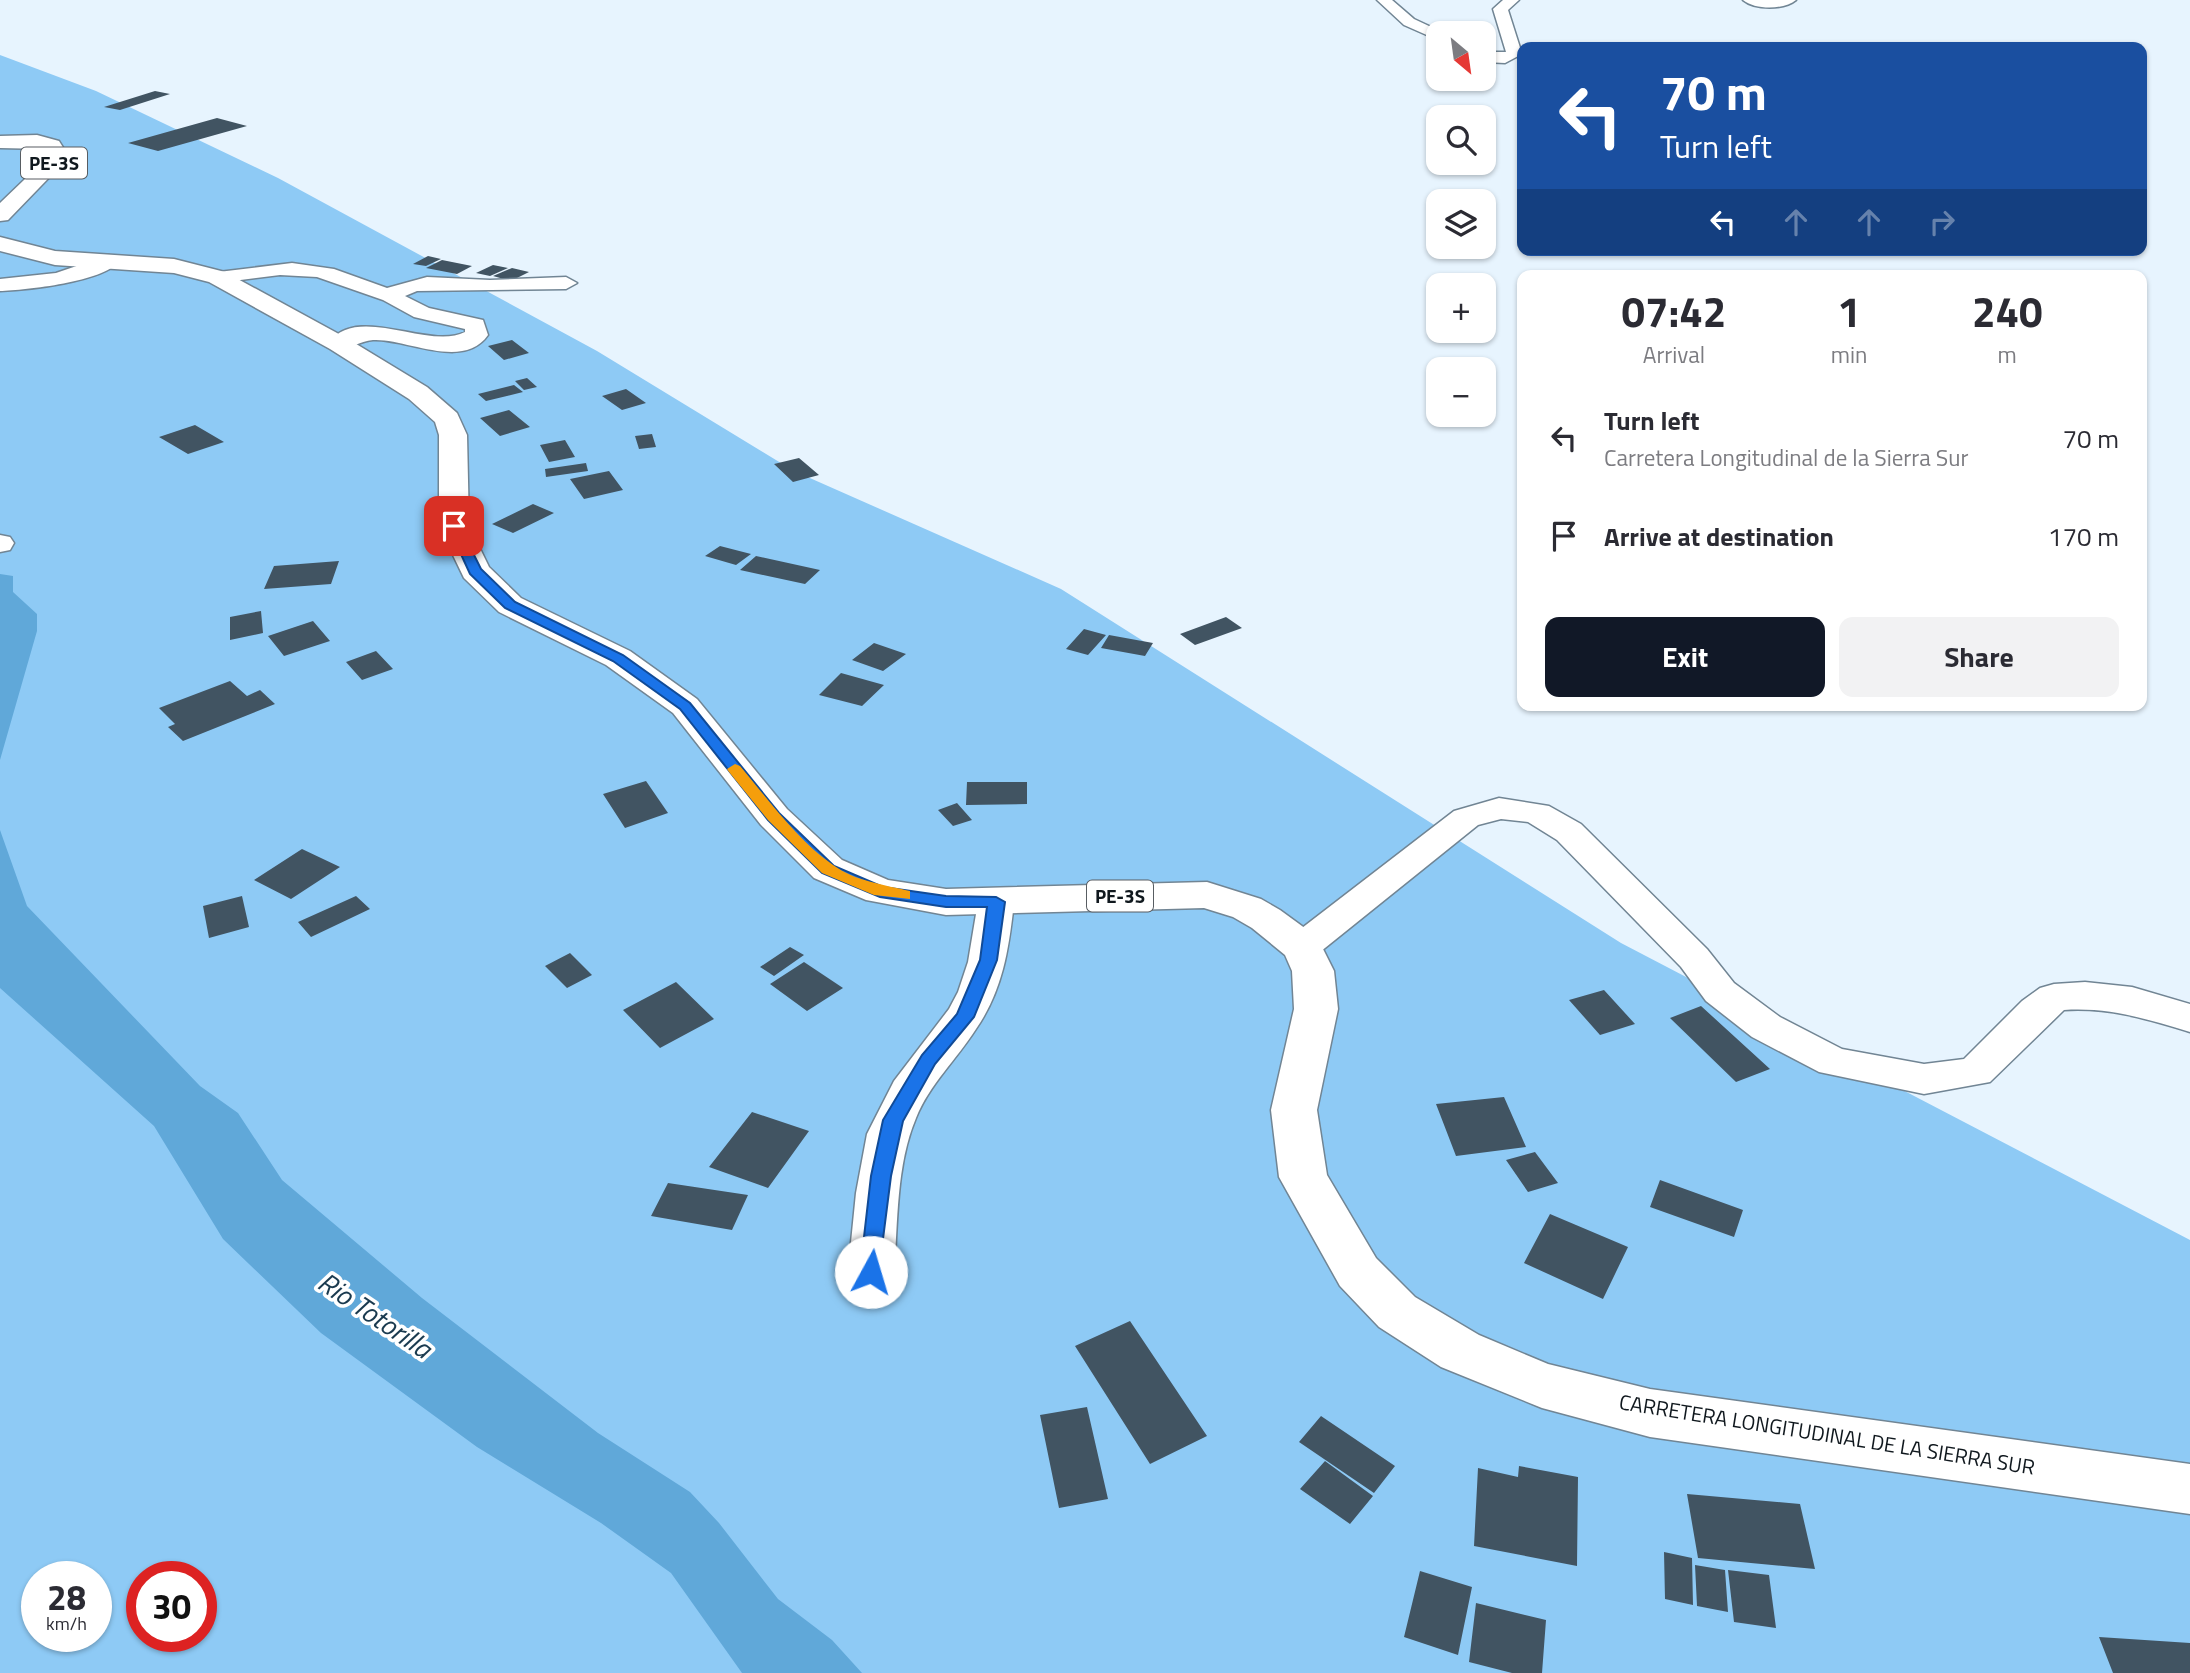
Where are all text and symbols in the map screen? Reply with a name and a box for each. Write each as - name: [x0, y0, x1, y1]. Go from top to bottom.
- north arrow: [1426, 21, 1496, 91]
- map controls: [1426, 21, 1496, 427]
- text: 70 m: [1660, 54, 1767, 129]
- icon: left: [1545, 70, 1636, 161]
- button: search: [1426, 105, 1496, 175]
- text: Turn left: [1660, 122, 1772, 170]
- road number: PE-3S: [21, 148, 87, 178]
- button: layers: [1426, 189, 1496, 259]
- icon: left: [1704, 203, 1742, 241]
- icon: ahead: [1777, 203, 1815, 241]
- icon: ahead: [1850, 203, 1888, 241]
- icon: right: [1923, 203, 1961, 241]
- button: +: [1426, 273, 1496, 343]
- text: 07:42: [1621, 279, 1726, 343]
- text: 1: [1837, 279, 1861, 343]
- text: 240: [1972, 279, 2042, 343]
- text: Arrival: [1643, 337, 1705, 372]
- text: min: [1831, 337, 1867, 372]
- text: m: [1998, 337, 2017, 372]
- button: −: [1426, 357, 1496, 427]
- text: Turn left: [1604, 401, 1699, 440]
- icon: left: [1545, 419, 1583, 457]
- text: 70 m: [2062, 419, 2119, 458]
- text: Carretera Longitudinal de la Sierra Sur: [1604, 440, 1968, 475]
- pin: [424, 496, 484, 556]
- icon: arrive: [435, 507, 473, 545]
- icon: arrive: [1545, 517, 1583, 555]
- text: Arrive at destination: [1604, 517, 1834, 556]
- text: 170 m: [2048, 517, 2119, 556]
- button: Exit: [1545, 617, 1825, 697]
- button: Share: [1839, 617, 2119, 697]
- road number: PE-3S: [1087, 880, 1153, 912]
- position arrow: [834, 1235, 908, 1309]
- water label: Rio Totorilla: [310, 1261, 443, 1370]
- street label: CARRETERA LONGITUDINAL DE LA SIERRA SUR: [1617, 1385, 2037, 1483]
- speed limit sign: 30: [126, 1561, 217, 1652]
- text: 28: [47, 1570, 86, 1624]
- text: km/h: [46, 1610, 87, 1637]

